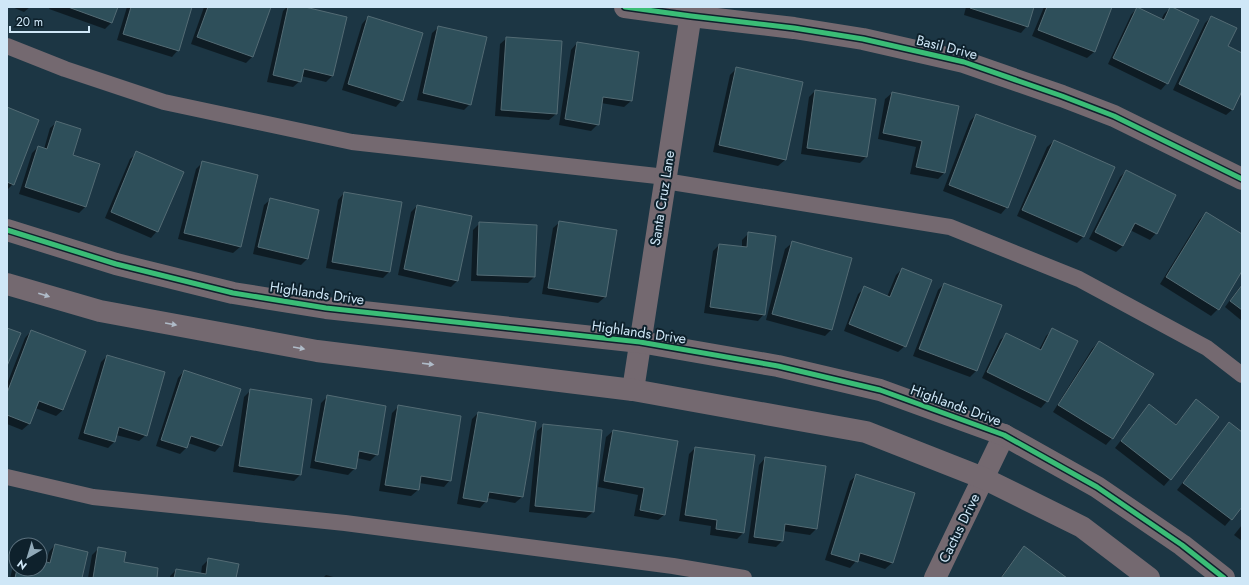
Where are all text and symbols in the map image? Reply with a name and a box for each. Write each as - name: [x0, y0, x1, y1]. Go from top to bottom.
- scale bar: [10, 8, 89, 34]
- text: 20 m: [16, 13, 43, 31]
- street label: Basil Drive: [914, 30, 980, 64]
- street label: Santa Cruz Lane: [645, 149, 679, 247]
- street label: Highlands Drive: [268, 276, 366, 310]
- one-way arrow: [39, 292, 51, 298]
- street label: Highlands Drive: [590, 315, 688, 349]
- one-way arrow: [165, 322, 177, 328]
- one-way arrow: [293, 345, 305, 351]
- one-way arrow: [421, 361, 434, 368]
- street label: Highlands Drive: [908, 379, 1004, 431]
- street label: Cactus Drive: [934, 490, 984, 566]
- north arrow: [8, 537, 48, 577]
- text: N: [13, 556, 30, 574]

